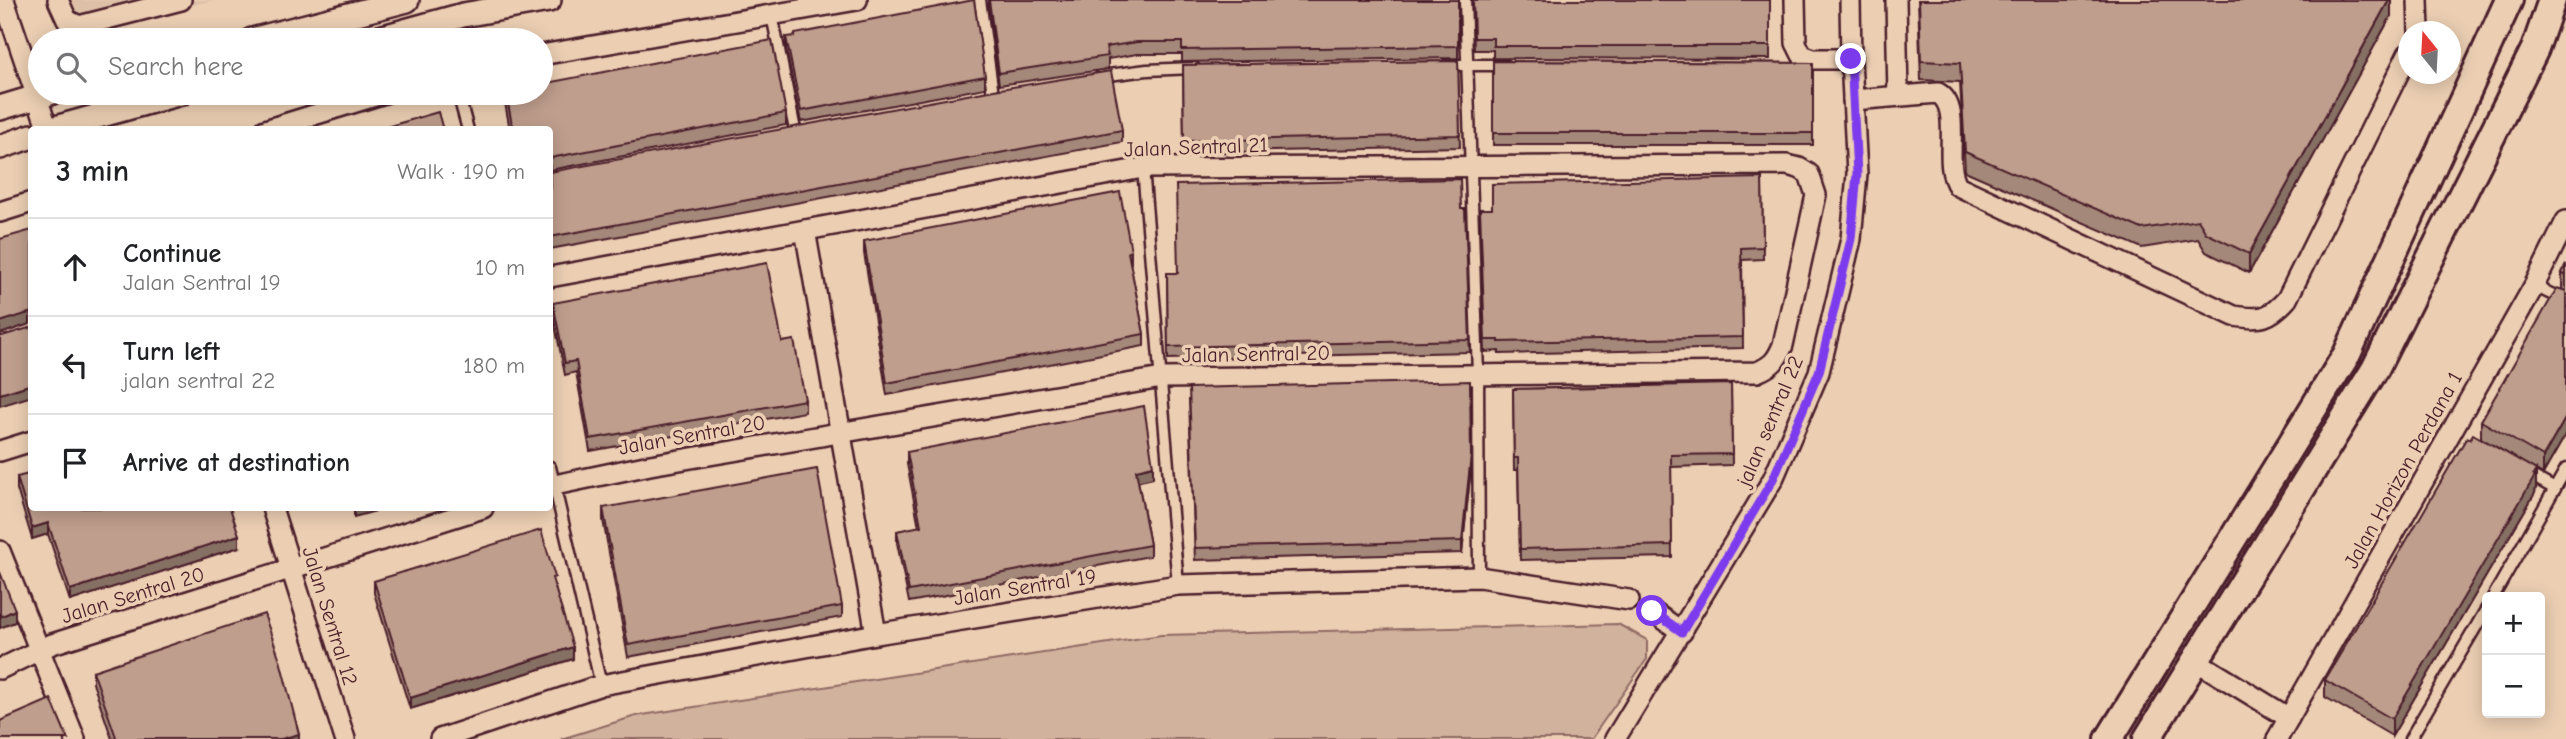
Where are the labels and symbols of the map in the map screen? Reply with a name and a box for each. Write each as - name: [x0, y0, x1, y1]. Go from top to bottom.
- north arrow: [2398, 21, 2461, 84]
- route end: [1835, 43, 1866, 74]
- street label: Jalan Sentral 21: [1124, 132, 1268, 162]
- street label: Jalan Sentral 20: [1182, 341, 1330, 367]
- street label: jalan sentral 22: [1731, 352, 1808, 492]
- street label: Jalan Horizon Perdana 1: [2339, 367, 2467, 573]
- street label: Jalan Sentral 20: [617, 410, 767, 460]
- street label: Jalan Sentral 12: [297, 544, 363, 688]
- street label: Jalan Sentral 20: [59, 562, 207, 628]
- street label: Jalan Sentral 19: [952, 564, 1098, 610]
- route start: [1636, 595, 1667, 626]

